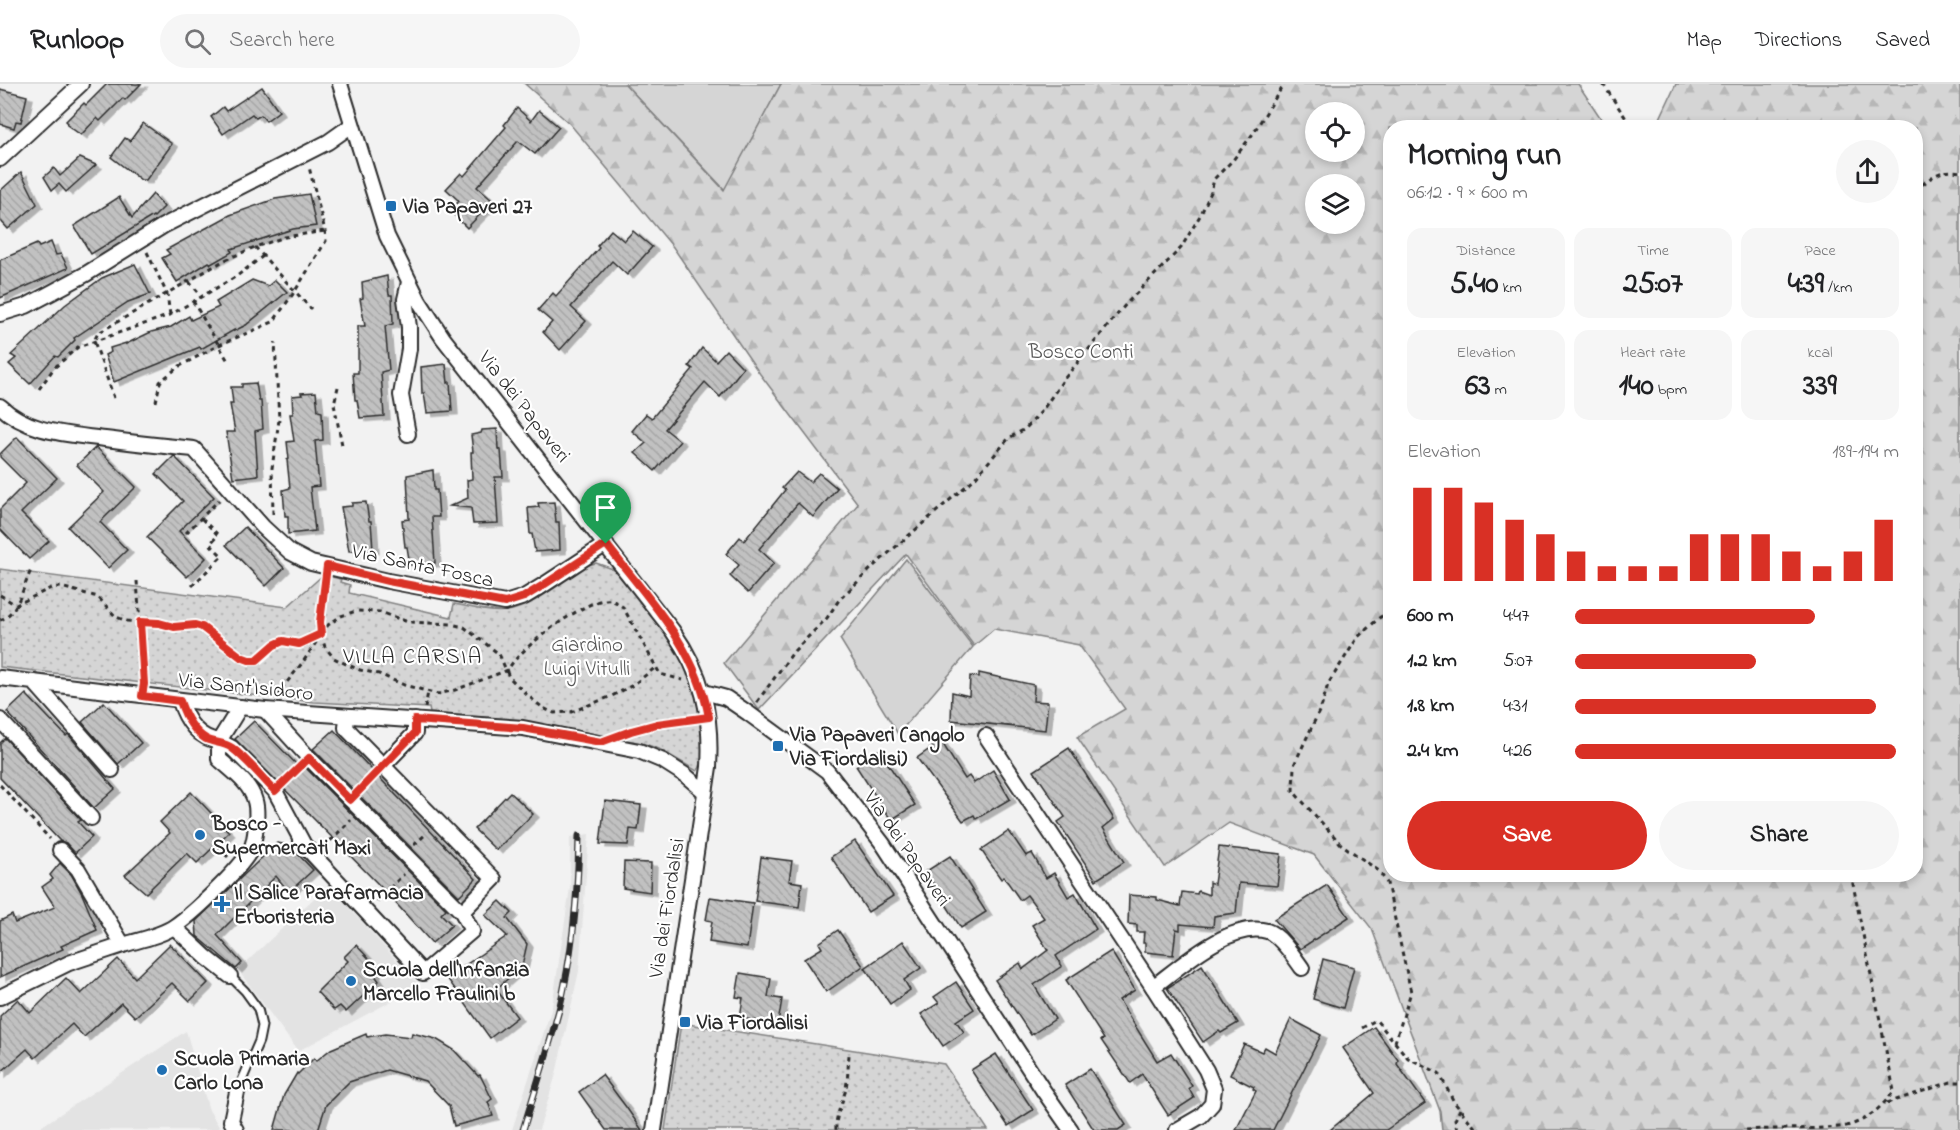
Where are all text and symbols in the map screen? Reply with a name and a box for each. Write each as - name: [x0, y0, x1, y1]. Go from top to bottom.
- search box: [160, 14, 580, 68]
- text: Runloop: [30, 21, 124, 62]
- icon: search: [181, 25, 214, 58]
- text: Search here: [229, 25, 335, 57]
- text: Map: [1686, 26, 1722, 56]
- text: Directions: [1755, 26, 1842, 56]
- text: Saved: [1875, 26, 1930, 56]
- map controls: [1305, 102, 1365, 234]
- button: locate: [1305, 102, 1365, 162]
- text: Morning run: [1407, 132, 1561, 180]
- button: share: [1836, 140, 1899, 203]
- button: layers: [1305, 174, 1365, 234]
- text: 06:12 · 9 × 600 m: [1407, 179, 1528, 208]
- place label: Via Papaveri 27: [402, 193, 532, 223]
- marker: Via Papaveri 27: [384, 199, 398, 213]
- text: Distance: [1457, 239, 1515, 263]
- text: Time: [1637, 239, 1669, 263]
- text: Pace: [1804, 239, 1836, 263]
- text: 5.40: [1450, 263, 1499, 307]
- text: 25:07: [1623, 263, 1683, 307]
- text: 4:39: [1788, 263, 1824, 307]
- text: km: [1499, 276, 1522, 300]
- text: /km: [1824, 276, 1852, 300]
- park label: Bosco Conti: [1028, 338, 1133, 368]
- text: Elevation: [1457, 341, 1515, 365]
- text: Heart rate: [1620, 341, 1686, 365]
- text: kcal: [1807, 341, 1833, 365]
- street label: Via dei Papaveri: [469, 344, 577, 470]
- text: 63: [1465, 365, 1491, 409]
- text: 140: [1619, 365, 1654, 409]
- text: 339: [1803, 365, 1837, 409]
- text: m: [1491, 378, 1507, 402]
- text: bpm: [1654, 378, 1687, 402]
- text: Elevation: [1407, 438, 1481, 467]
- text: 189–194 m: [1832, 438, 1899, 467]
- pin: [580, 482, 631, 544]
- icon: arrive: [589, 491, 622, 524]
- street label: Via Santa Fosca: [348, 537, 496, 597]
- text: 600 m: [1407, 602, 1454, 631]
- text: 4:47: [1503, 602, 1529, 631]
- park label: Giardino Luigi Vitulli: [544, 631, 630, 687]
- district label: VILLA CARSIA: [342, 642, 483, 674]
- text: 1.2 km: [1407, 647, 1457, 676]
- text: 5:07: [1503, 647, 1533, 676]
- street label: Via Sant'Isidoro: [176, 666, 315, 710]
- text: 1.8 km: [1407, 692, 1454, 721]
- text: 4:31: [1503, 692, 1528, 721]
- place label: Via Papaveri (angolo Via Fiordalisi): [789, 721, 965, 775]
- text: 2.4 km: [1407, 737, 1459, 766]
- text: 4:26: [1503, 737, 1532, 766]
- marker: Via Papaveri (angolo Via Fiordalisi): [771, 739, 785, 753]
- street label: Via dei Papaveri: [855, 784, 957, 913]
- button: Save: [1407, 801, 1647, 870]
- button: Share: [1659, 801, 1899, 870]
- place label: Bosco - Supermercati Maxi: [211, 810, 371, 864]
- marker: Bosco - Supermercati Maxi: [193, 828, 207, 842]
- street label: Via dei Fiordalisi: [642, 836, 694, 981]
- place label: Il Salice Parafarmacia Erboristeria: [234, 879, 424, 933]
- marker: Il Salice Parafarmacia Erboristeria: [215, 897, 229, 911]
- place label: Scuola dell'Infanzia Marcello Fraulini b: [363, 956, 529, 1010]
- marker: Scuola dell'Infanzia Marcello Fraulini b: [344, 974, 358, 988]
- place label: Via Fiordalisi: [696, 1009, 808, 1039]
- marker: Via Fiordalisi: [678, 1015, 692, 1029]
- place label: Scuola Primaria Carlo Lona: [174, 1045, 310, 1099]
- marker: Scuola Primaria Carlo Lona: [155, 1063, 169, 1077]

